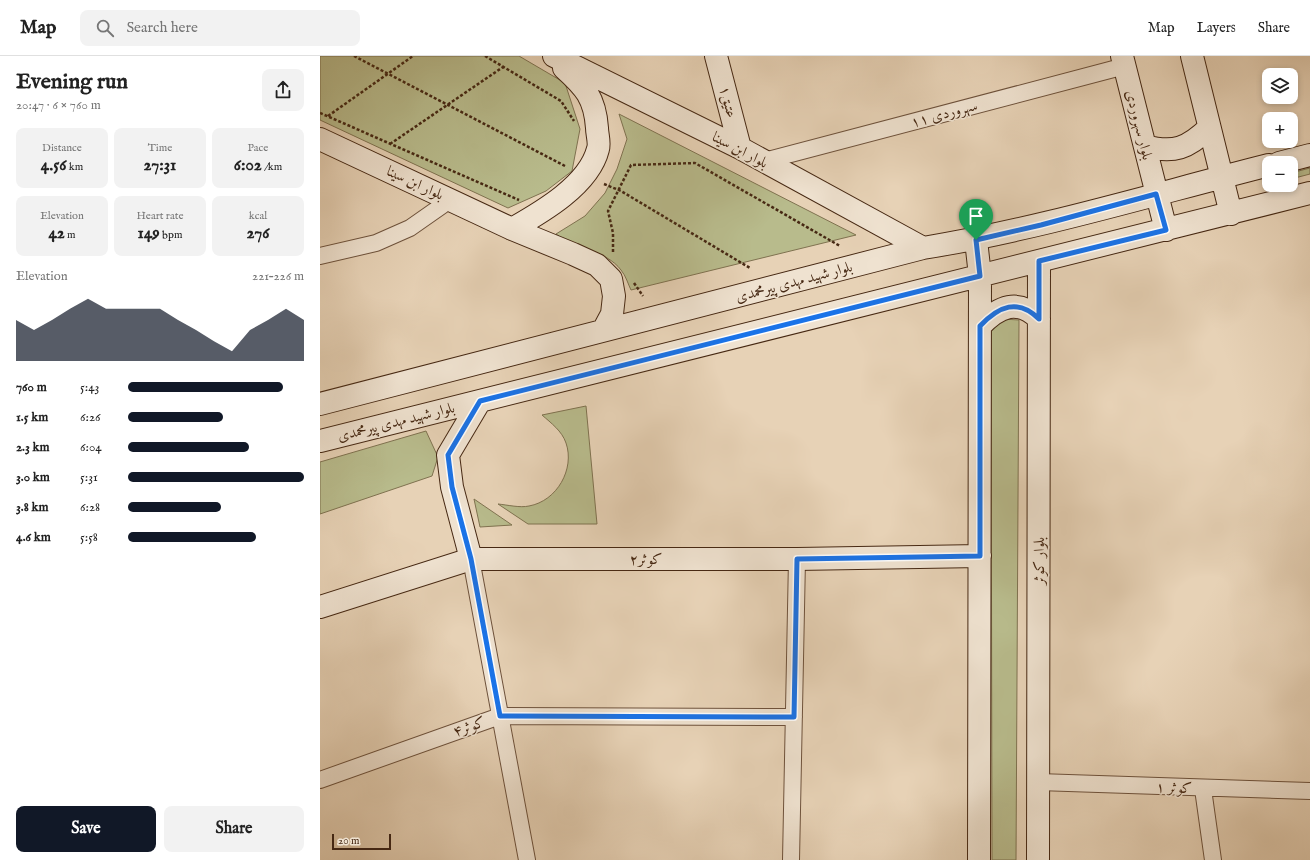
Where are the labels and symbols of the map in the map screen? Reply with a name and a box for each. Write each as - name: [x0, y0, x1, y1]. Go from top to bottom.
- street label: عتیق۱: [715, 84, 741, 120]
- street label: بلوار سهروردی: [1121, 88, 1157, 162]
- street label: سهروردی ١١: [909, 96, 979, 132]
- street label: بلوار ابن سینا: [709, 127, 772, 173]
- street label: بلوار ابن سینا: [383, 162, 447, 205]
- pin: [959, 199, 993, 240]
- street label: بلوار شهید مهدی پیرمحمدی: [733, 257, 855, 308]
- street label: بلوار شهید مهدی پیرمحمدی: [335, 398, 457, 447]
- street label: بلوار کوثر: [1030, 537, 1049, 587]
- street label: کوثر۲: [630, 550, 662, 569]
- street label: کوثر۴: [450, 713, 488, 741]
- street label: کوثر ۱: [1156, 778, 1192, 798]
- scale bar: [332, 832, 391, 851]

